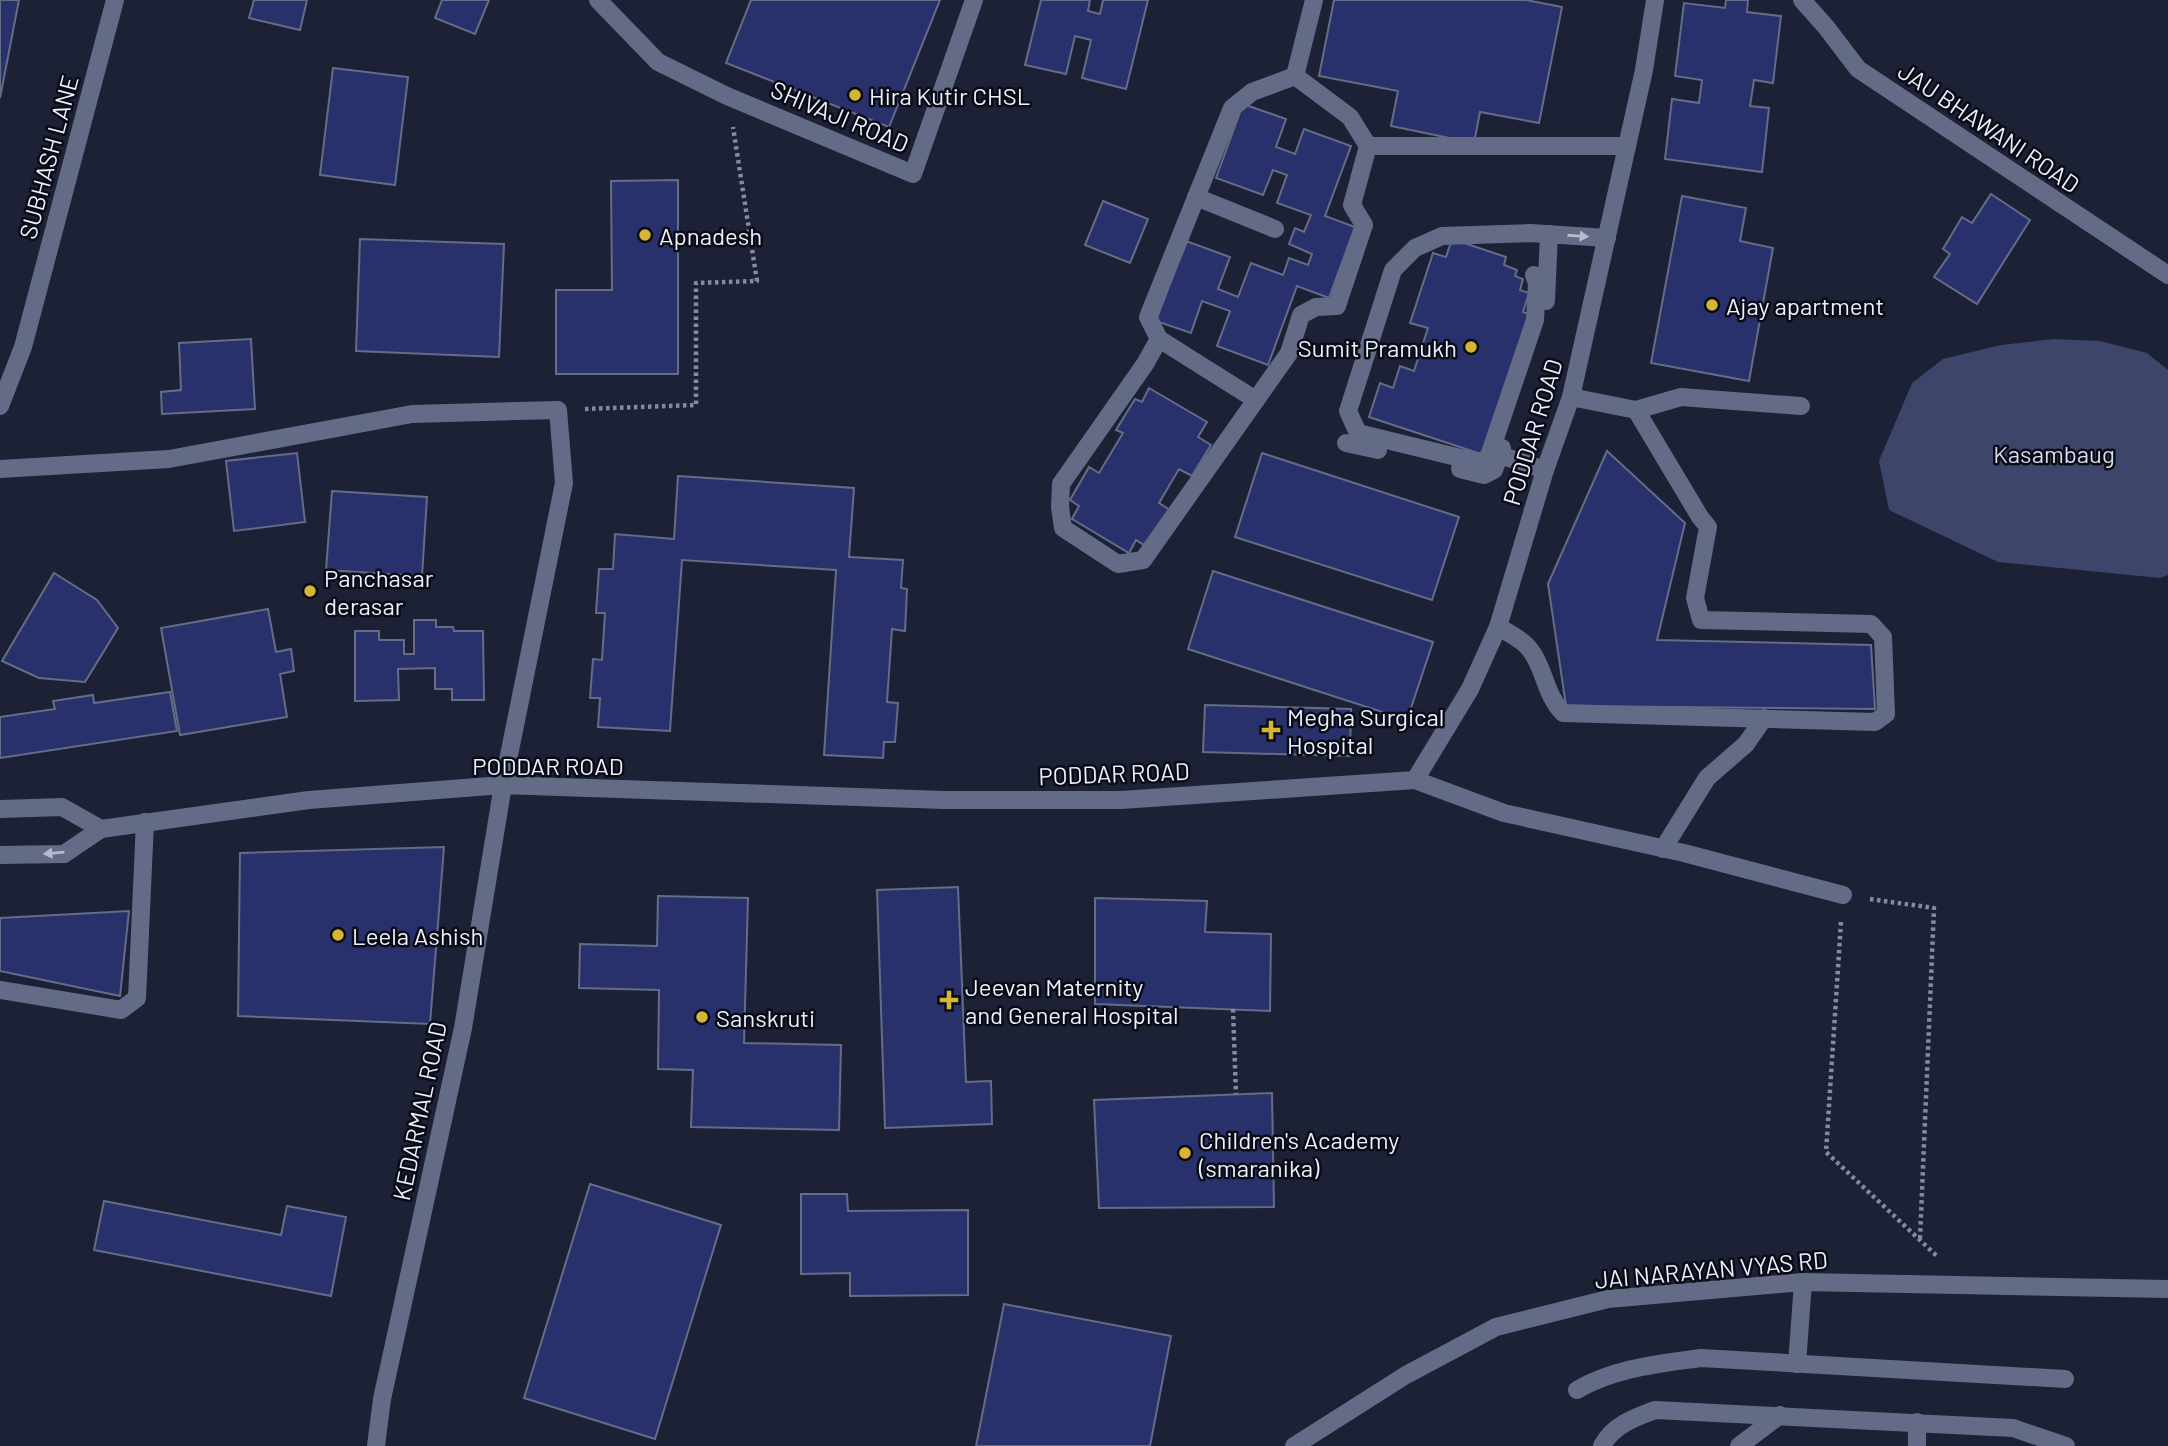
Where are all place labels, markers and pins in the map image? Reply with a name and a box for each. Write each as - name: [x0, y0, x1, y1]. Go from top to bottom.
- place label: Hira Kutir CHSL: [869, 81, 1030, 110]
- marker: Hira Kutir CHSL: [847, 87, 863, 103]
- place label: Apnadesh: [659, 221, 762, 250]
- marker: Apnadesh: [637, 227, 653, 243]
- place label: Ajay apartment: [1726, 291, 1884, 320]
- marker: Ajay apartment: [1704, 297, 1720, 313]
- place label: Sumit Pramukh: [1298, 333, 1457, 362]
- marker: Sumit Pramukh: [1463, 339, 1479, 355]
- place label: Panchasar derasar: [324, 563, 434, 620]
- marker: Panchasar derasar: [302, 583, 318, 599]
- place label: Megha Surgical Hospital: [1287, 702, 1444, 759]
- marker: Megha Surgical Hospital: [1261, 720, 1281, 740]
- place label: Leela Ashish: [352, 921, 483, 950]
- marker: Leela Ashish: [330, 927, 346, 943]
- place label: Jeevan Maternity and General Hospital: [965, 972, 1178, 1029]
- marker: Jeevan Maternity and General Hospital: [939, 990, 959, 1010]
- place label: Sanskruti: [716, 1003, 815, 1032]
- marker: Sanskruti: [694, 1009, 710, 1025]
- place label: Children's Academy (smaranika): [1198, 1125, 1399, 1182]
- marker: Children's Academy (smaranika): [1177, 1145, 1193, 1161]

